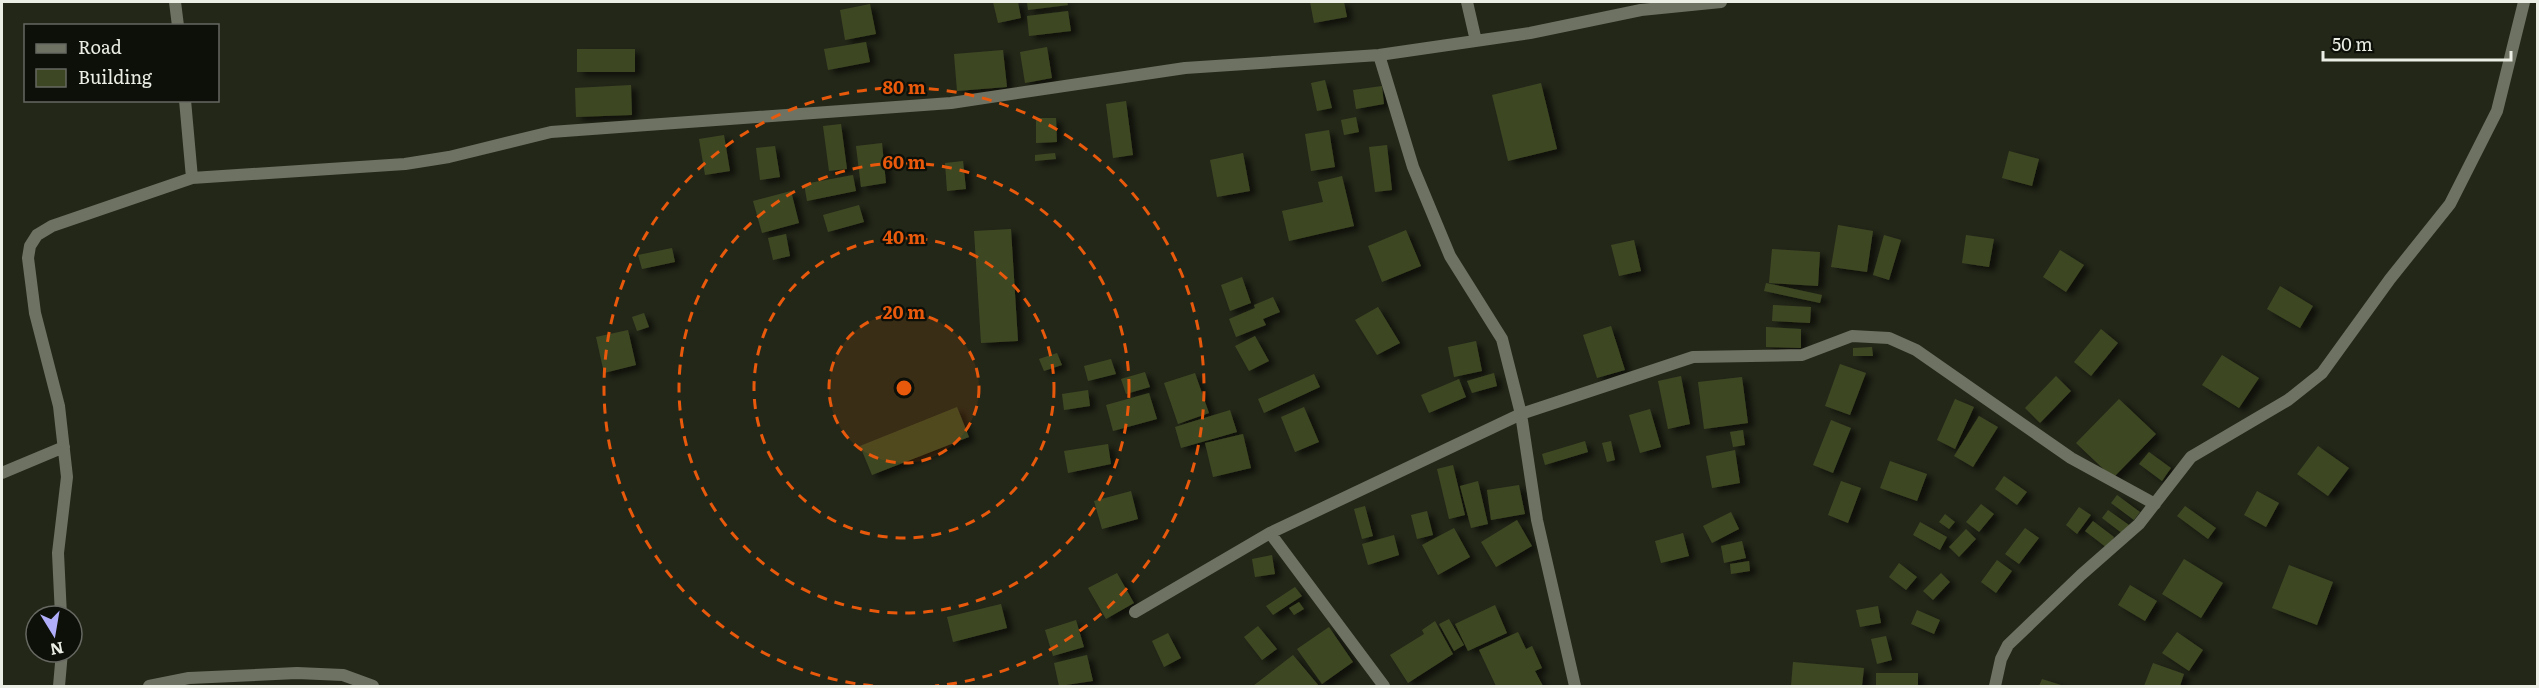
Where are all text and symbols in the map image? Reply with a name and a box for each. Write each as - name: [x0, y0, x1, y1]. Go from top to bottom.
- legend: [24, 24, 219, 102]
- scale bar: [2323, 24, 2510, 62]
- text: 50 m: [2332, 30, 2373, 57]
- text: Road: [78, 33, 122, 60]
- text: Building: [78, 63, 153, 90]
- text: 80 m: [882, 73, 926, 100]
- text: 60 m: [882, 148, 926, 175]
- text: 40 m: [882, 223, 926, 250]
- text: 20 m: [883, 298, 925, 325]
- centre of rings: [894, 378, 914, 398]
- north arrow: [24, 604, 84, 664]
- text: N: [48, 637, 66, 663]

